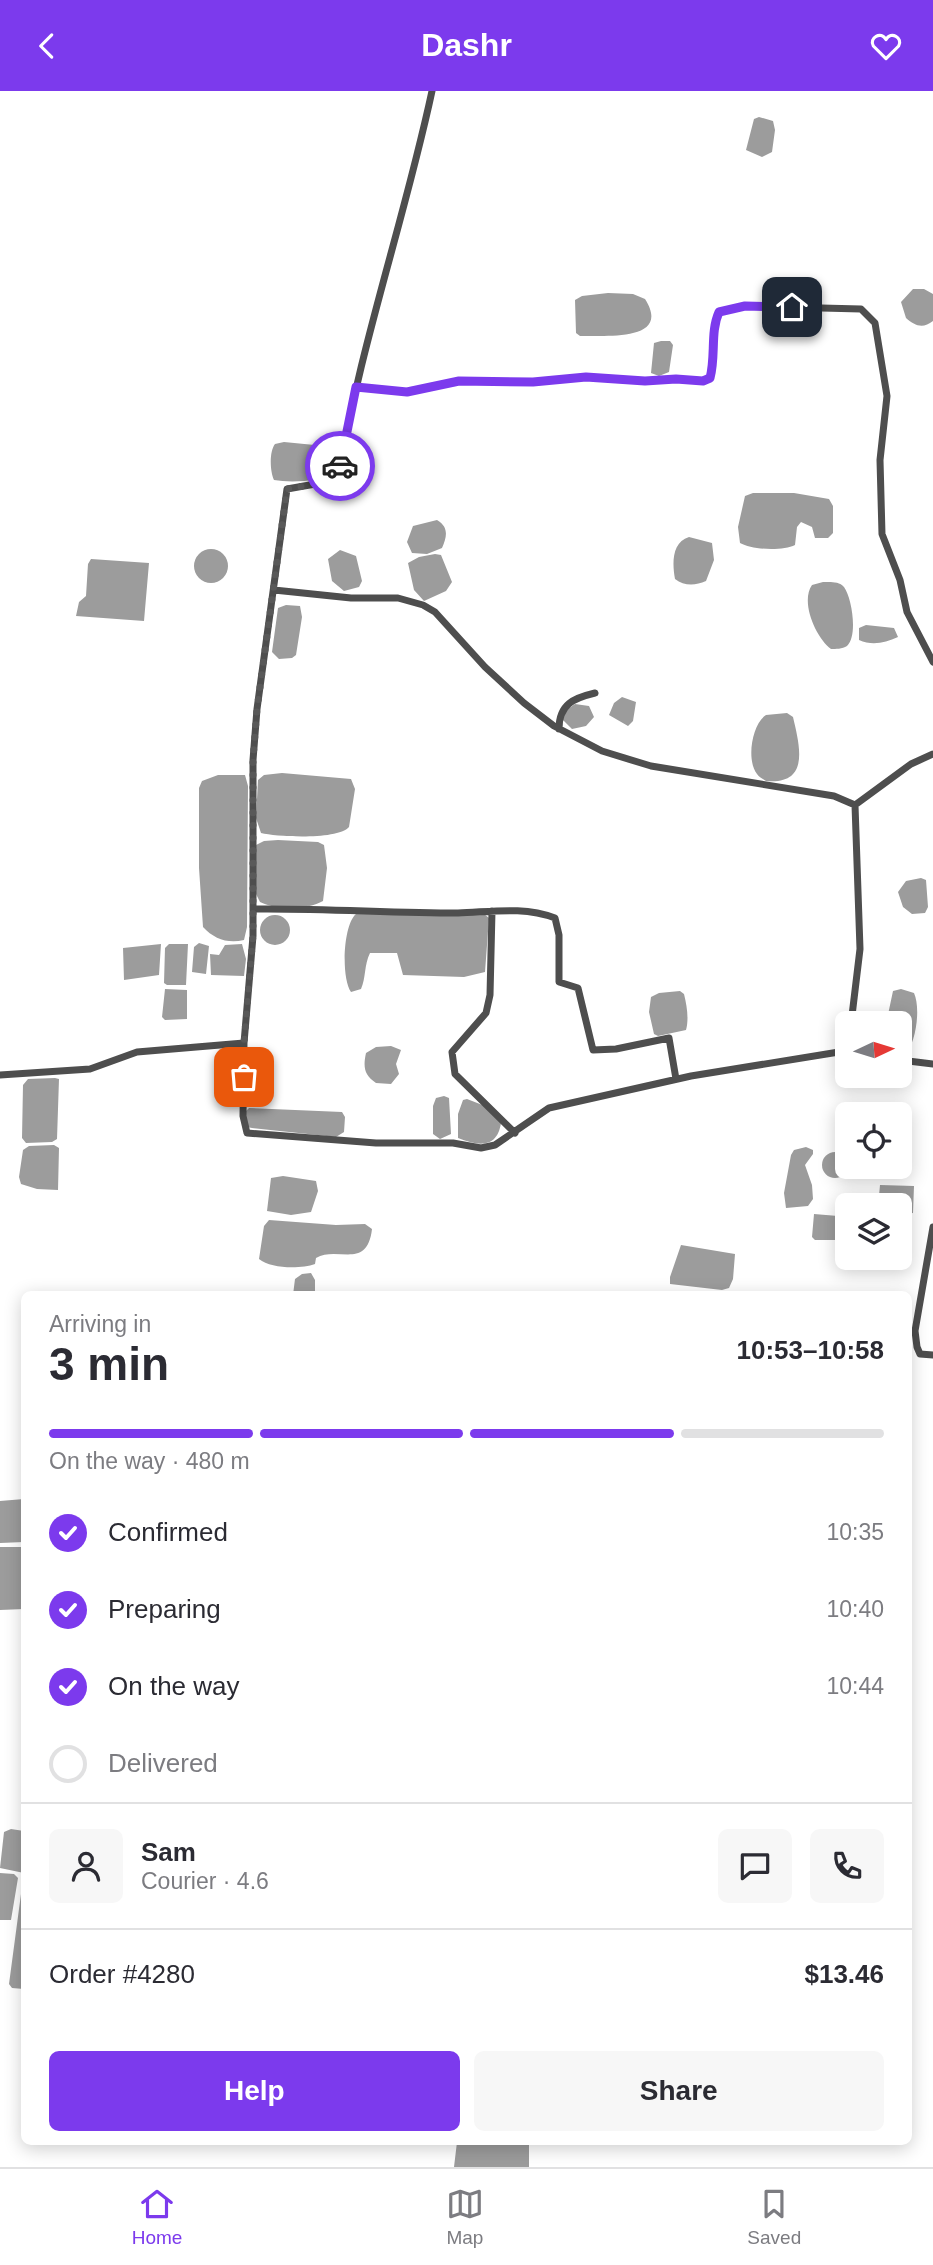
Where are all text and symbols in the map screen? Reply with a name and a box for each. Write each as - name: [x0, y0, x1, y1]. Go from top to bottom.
- icon: back: [28, 27, 66, 65]
- text: Dashr: [421, 27, 512, 63]
- icon: heart: [867, 27, 905, 65]
- pin: [762, 277, 822, 337]
- icon: home: [773, 288, 811, 326]
- courier: [305, 431, 375, 501]
- icon: car: [321, 447, 359, 485]
- north arrow: [835, 1011, 912, 1089]
- map controls: [835, 1011, 912, 1270]
- pin: [214, 1047, 274, 1107]
- icon: bag: [225, 1058, 263, 1096]
- button: locate: [835, 1102, 912, 1179]
- button: layers: [835, 1193, 912, 1270]
- text: Arriving in: [49, 1311, 151, 1337]
- text: 10:53–10:58: [737, 1335, 884, 1365]
- text: 3 min: [49, 1338, 169, 1390]
- text: On the way · 480 m: [49, 1448, 250, 1474]
- icon: check: [49, 1514, 87, 1552]
- text: Confirmed: [108, 1517, 228, 1547]
- text: 10:35: [826, 1519, 884, 1545]
- icon: check: [49, 1591, 87, 1629]
- text: Preparing: [108, 1594, 221, 1624]
- text: 10:40: [826, 1596, 884, 1622]
- icon: check: [49, 1668, 87, 1706]
- text: On the way: [108, 1671, 240, 1701]
- text: 10:44: [826, 1673, 884, 1699]
- text: Delivered: [108, 1748, 218, 1778]
- button: person: [49, 1829, 123, 1903]
- button: chat: [718, 1829, 792, 1903]
- button: phone: [810, 1829, 884, 1903]
- text: Sam: [141, 1837, 196, 1867]
- text: Courier · 4.6: [141, 1868, 269, 1894]
- text: Order #4280: [49, 1959, 195, 1989]
- text: $13.46: [804, 1959, 884, 1989]
- button: Help: [49, 2051, 460, 2131]
- button: Share: [474, 2051, 884, 2131]
- tab: Home: [132, 2185, 182, 2249]
- tab: Map: [446, 2185, 484, 2249]
- tab: Saved: [747, 2185, 801, 2249]

